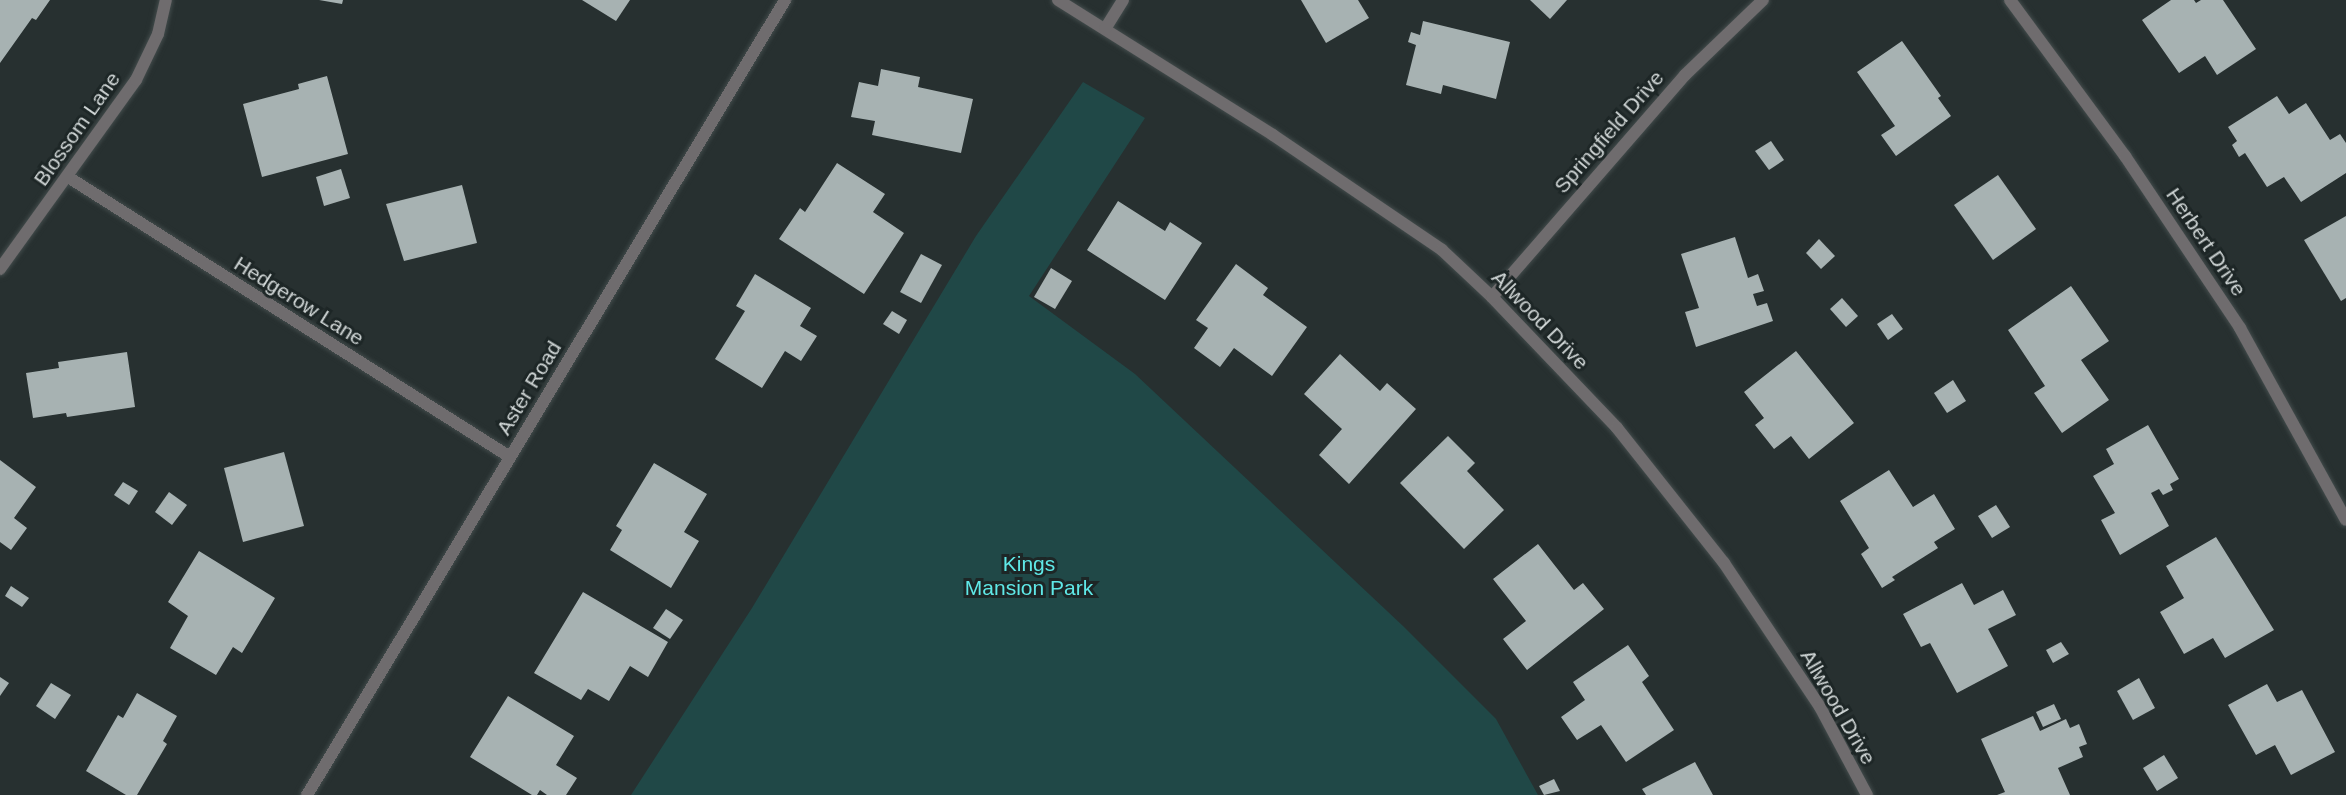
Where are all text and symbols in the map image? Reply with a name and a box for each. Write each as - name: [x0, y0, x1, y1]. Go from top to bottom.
- street label: Springfield Drive: [1549, 66, 1669, 198]
- street label: Blossom Lane: [29, 67, 125, 191]
- street label: Herbert Drive: [2161, 183, 2251, 301]
- street label: Hedgerow Lane: [229, 251, 369, 351]
- street label: Allwood Drive: [1486, 265, 1594, 375]
- street label: Aster Road: [491, 336, 567, 440]
- park label: Kings Mansion Park: [965, 551, 1093, 601]
- street label: Allwood Drive: [1795, 645, 1881, 769]

